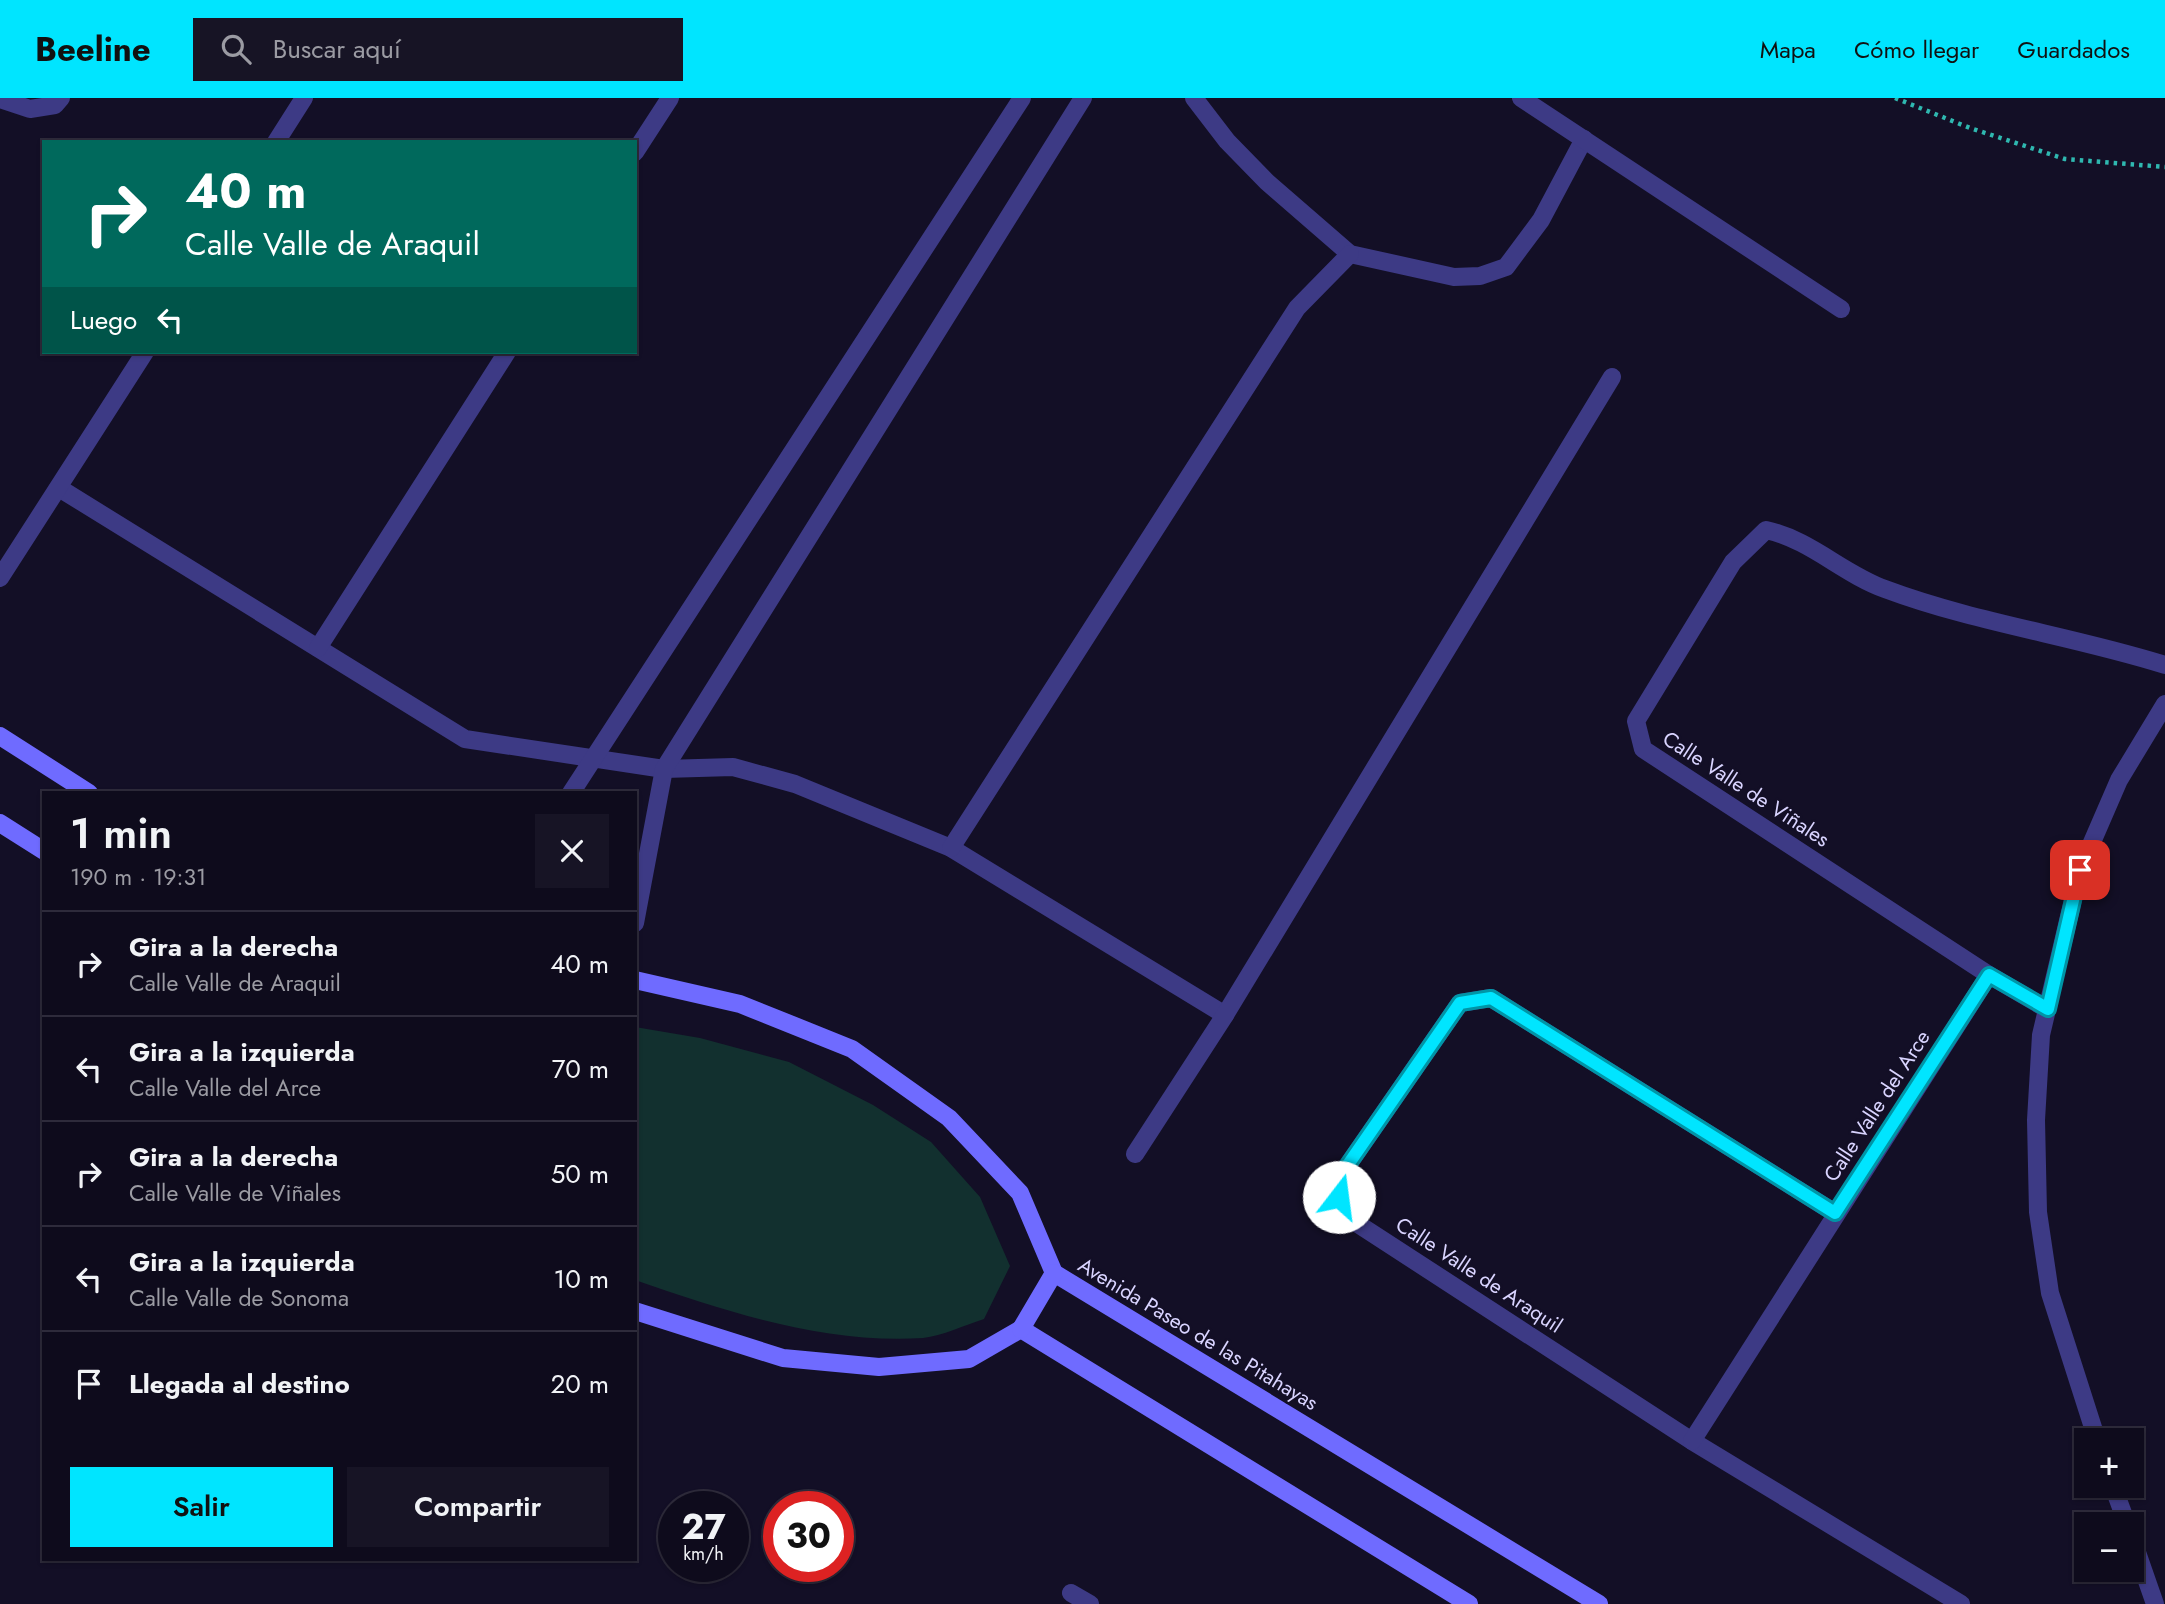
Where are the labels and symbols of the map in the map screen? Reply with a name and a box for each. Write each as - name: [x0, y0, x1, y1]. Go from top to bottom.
- street label: Calle Valle de Viñales: [1657, 724, 1835, 854]
- pin: [2050, 840, 2110, 900]
- street label: Calle Valle del Arce: [1817, 1024, 1937, 1188]
- position arrow: [1302, 1160, 1376, 1234]
- street label: Calle Valle de Araquil: [1390, 1210, 1568, 1340]
- street label: Avenida Paseo de las Pitahayas: [1072, 1250, 1324, 1418]
- speed limit sign: 30: [763, 1491, 854, 1582]

